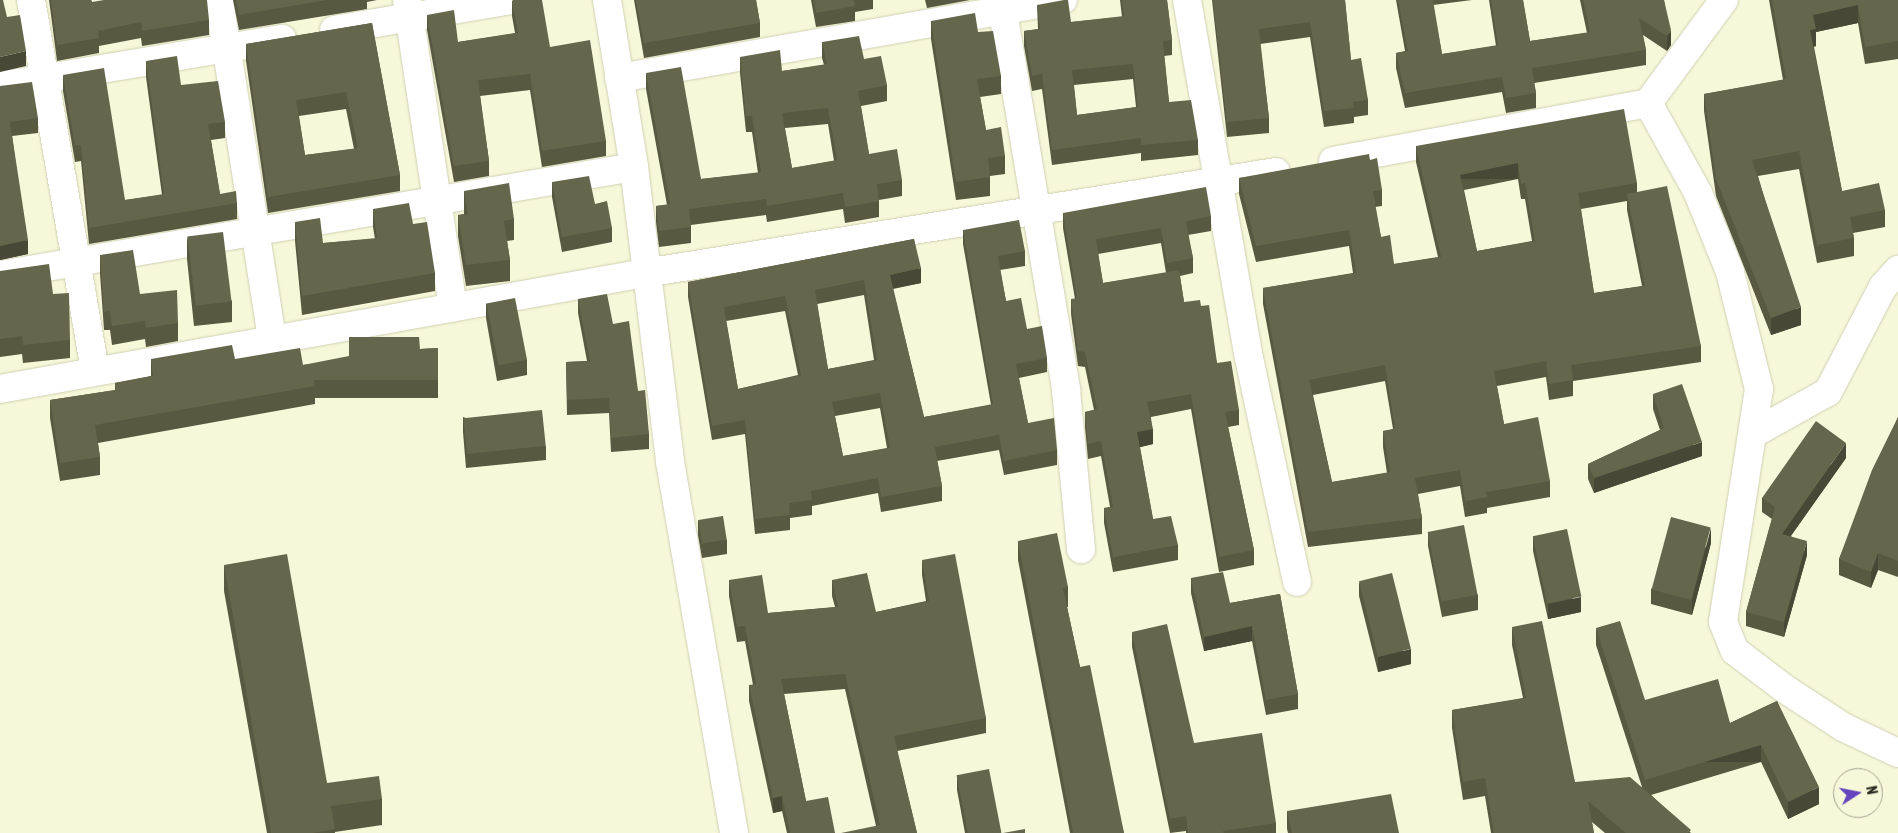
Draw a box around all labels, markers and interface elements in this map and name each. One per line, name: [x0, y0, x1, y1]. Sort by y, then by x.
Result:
north arrow: [1833, 768, 1883, 818]
text: N: [1863, 785, 1880, 796]

